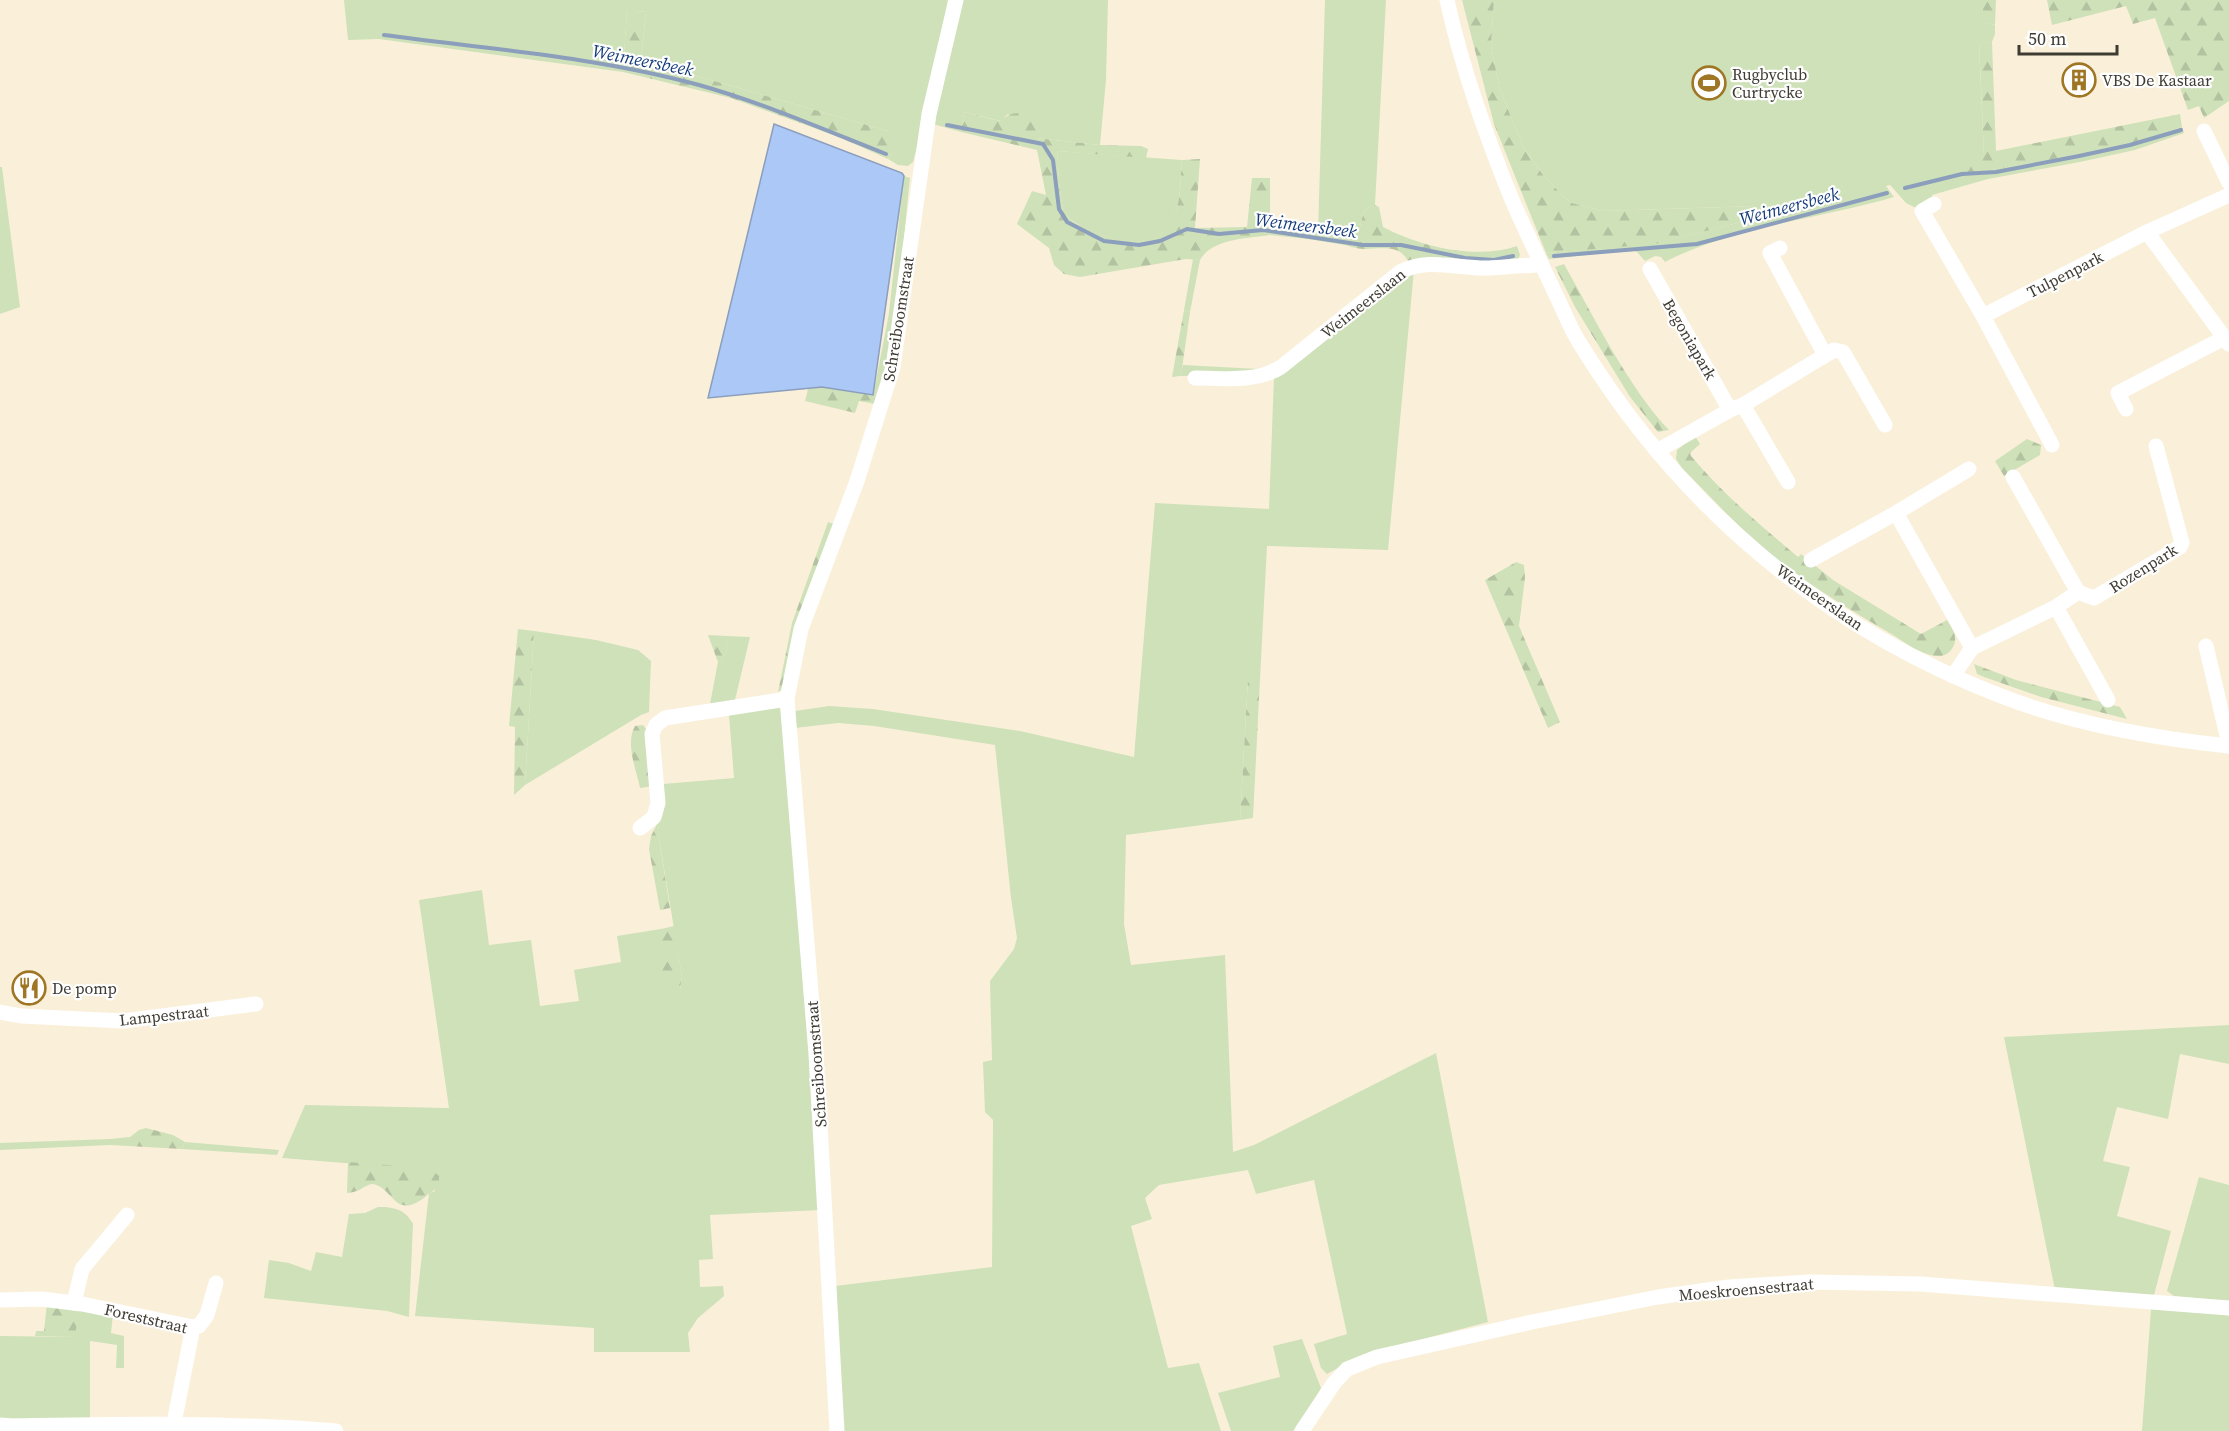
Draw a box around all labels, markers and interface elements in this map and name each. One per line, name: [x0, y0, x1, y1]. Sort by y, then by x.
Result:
scale bar: [2019, 18, 2116, 56]
text: 50 m: [2028, 26, 2066, 51]
water label: Weimeersbeek: [590, 38, 696, 82]
building icon: VBS De Kastaar: [2061, 62, 2097, 98]
place label: Rugbyclub Curtrycke: [1732, 63, 1807, 103]
sports icon: Rugbyclub Curtrycke: [1691, 65, 1727, 101]
place label: VBS De Kastaar: [2102, 69, 2212, 91]
water label: Weimeersbeek: [1736, 181, 1842, 231]
water label: Weimeersbeek: [1254, 206, 1359, 244]
street label: Tulpenpark: [2023, 245, 2107, 303]
street label: Schreiboomstraat: [877, 254, 919, 383]
street label: Weimeerslaan: [1316, 263, 1410, 343]
street label: Begoniapark: [1658, 294, 1722, 384]
street label: Rozenpark: [2105, 538, 2182, 598]
street label: Weimeerslaan: [1772, 559, 1868, 635]
restaurant icon: De pomp: [11, 970, 47, 1006]
place label: De pomp: [52, 977, 117, 999]
street label: Lampestraat: [118, 999, 210, 1031]
street label: Schreiboomstraat: [801, 999, 831, 1128]
street label: Moeskroensestraat: [1678, 1272, 1815, 1306]
street label: Foreststraat: [102, 1298, 190, 1338]

